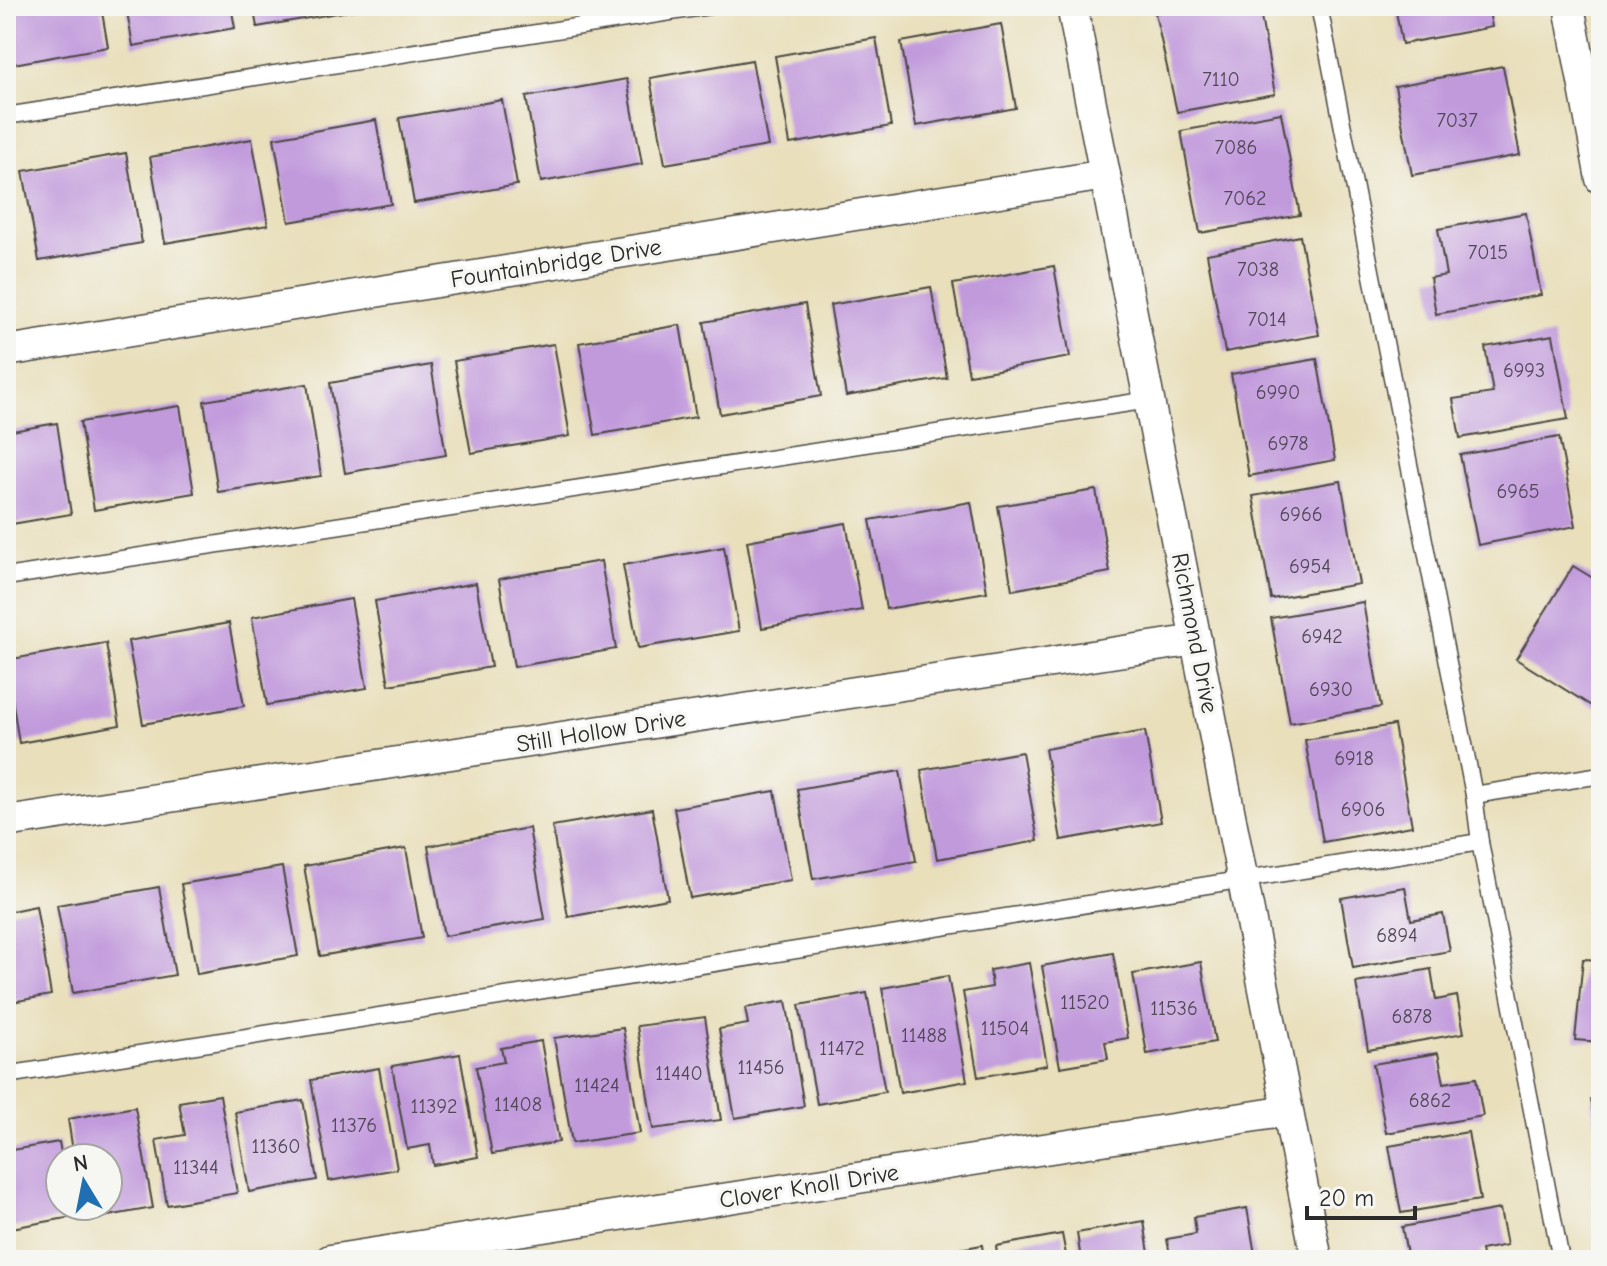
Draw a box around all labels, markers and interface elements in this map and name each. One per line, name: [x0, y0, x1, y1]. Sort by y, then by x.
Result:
house number: 7110: [1202, 68, 1240, 91]
house number: 7037: [1436, 109, 1478, 132]
house number: 7086: [1215, 136, 1257, 159]
house number: 7062: [1224, 187, 1266, 210]
street label: Fountainbridge Drive: [449, 233, 663, 293]
house number: 7015: [1468, 241, 1508, 264]
house number: 7038: [1237, 258, 1279, 281]
house number: 7014: [1247, 308, 1287, 331]
house number: 6993: [1503, 359, 1545, 382]
house number: 6990: [1256, 381, 1300, 404]
house number: 6978: [1267, 432, 1309, 455]
house number: 6965: [1496, 480, 1540, 503]
house number: 6966: [1279, 503, 1323, 526]
street label: Richmond Drive: [1166, 551, 1224, 715]
house number: 6954: [1289, 555, 1331, 578]
house number: 6942: [1301, 625, 1343, 648]
house number: 6930: [1309, 678, 1353, 701]
street label: Still Hollow Drive: [514, 704, 688, 758]
house number: 6918: [1334, 747, 1374, 770]
house number: 6906: [1341, 798, 1385, 821]
house number: 6894: [1376, 924, 1418, 947]
house number: 11520: [1060, 991, 1110, 1014]
house number: 11536: [1150, 997, 1198, 1020]
house number: 6878: [1392, 1005, 1432, 1028]
house number: 11504: [981, 1017, 1029, 1040]
house number: 11488: [901, 1024, 947, 1047]
house number: 11472: [819, 1037, 865, 1060]
house number: 11456: [737, 1056, 785, 1079]
house number: 11440: [655, 1062, 703, 1085]
house number: 11424: [574, 1074, 620, 1097]
house number: 6862: [1409, 1089, 1451, 1112]
house number: 11408: [494, 1093, 542, 1116]
house number: 11392: [410, 1095, 458, 1118]
house number: 11376: [331, 1114, 377, 1137]
house number: 11360: [252, 1135, 300, 1158]
north arrow: [44, 1142, 124, 1222]
text: N: [71, 1149, 90, 1177]
house number: 11344: [173, 1156, 219, 1179]
street label: Clover Knoll Drive: [717, 1158, 901, 1214]
scale bar: [1307, 1170, 1415, 1220]
text: 20 m: [1319, 1184, 1374, 1212]

